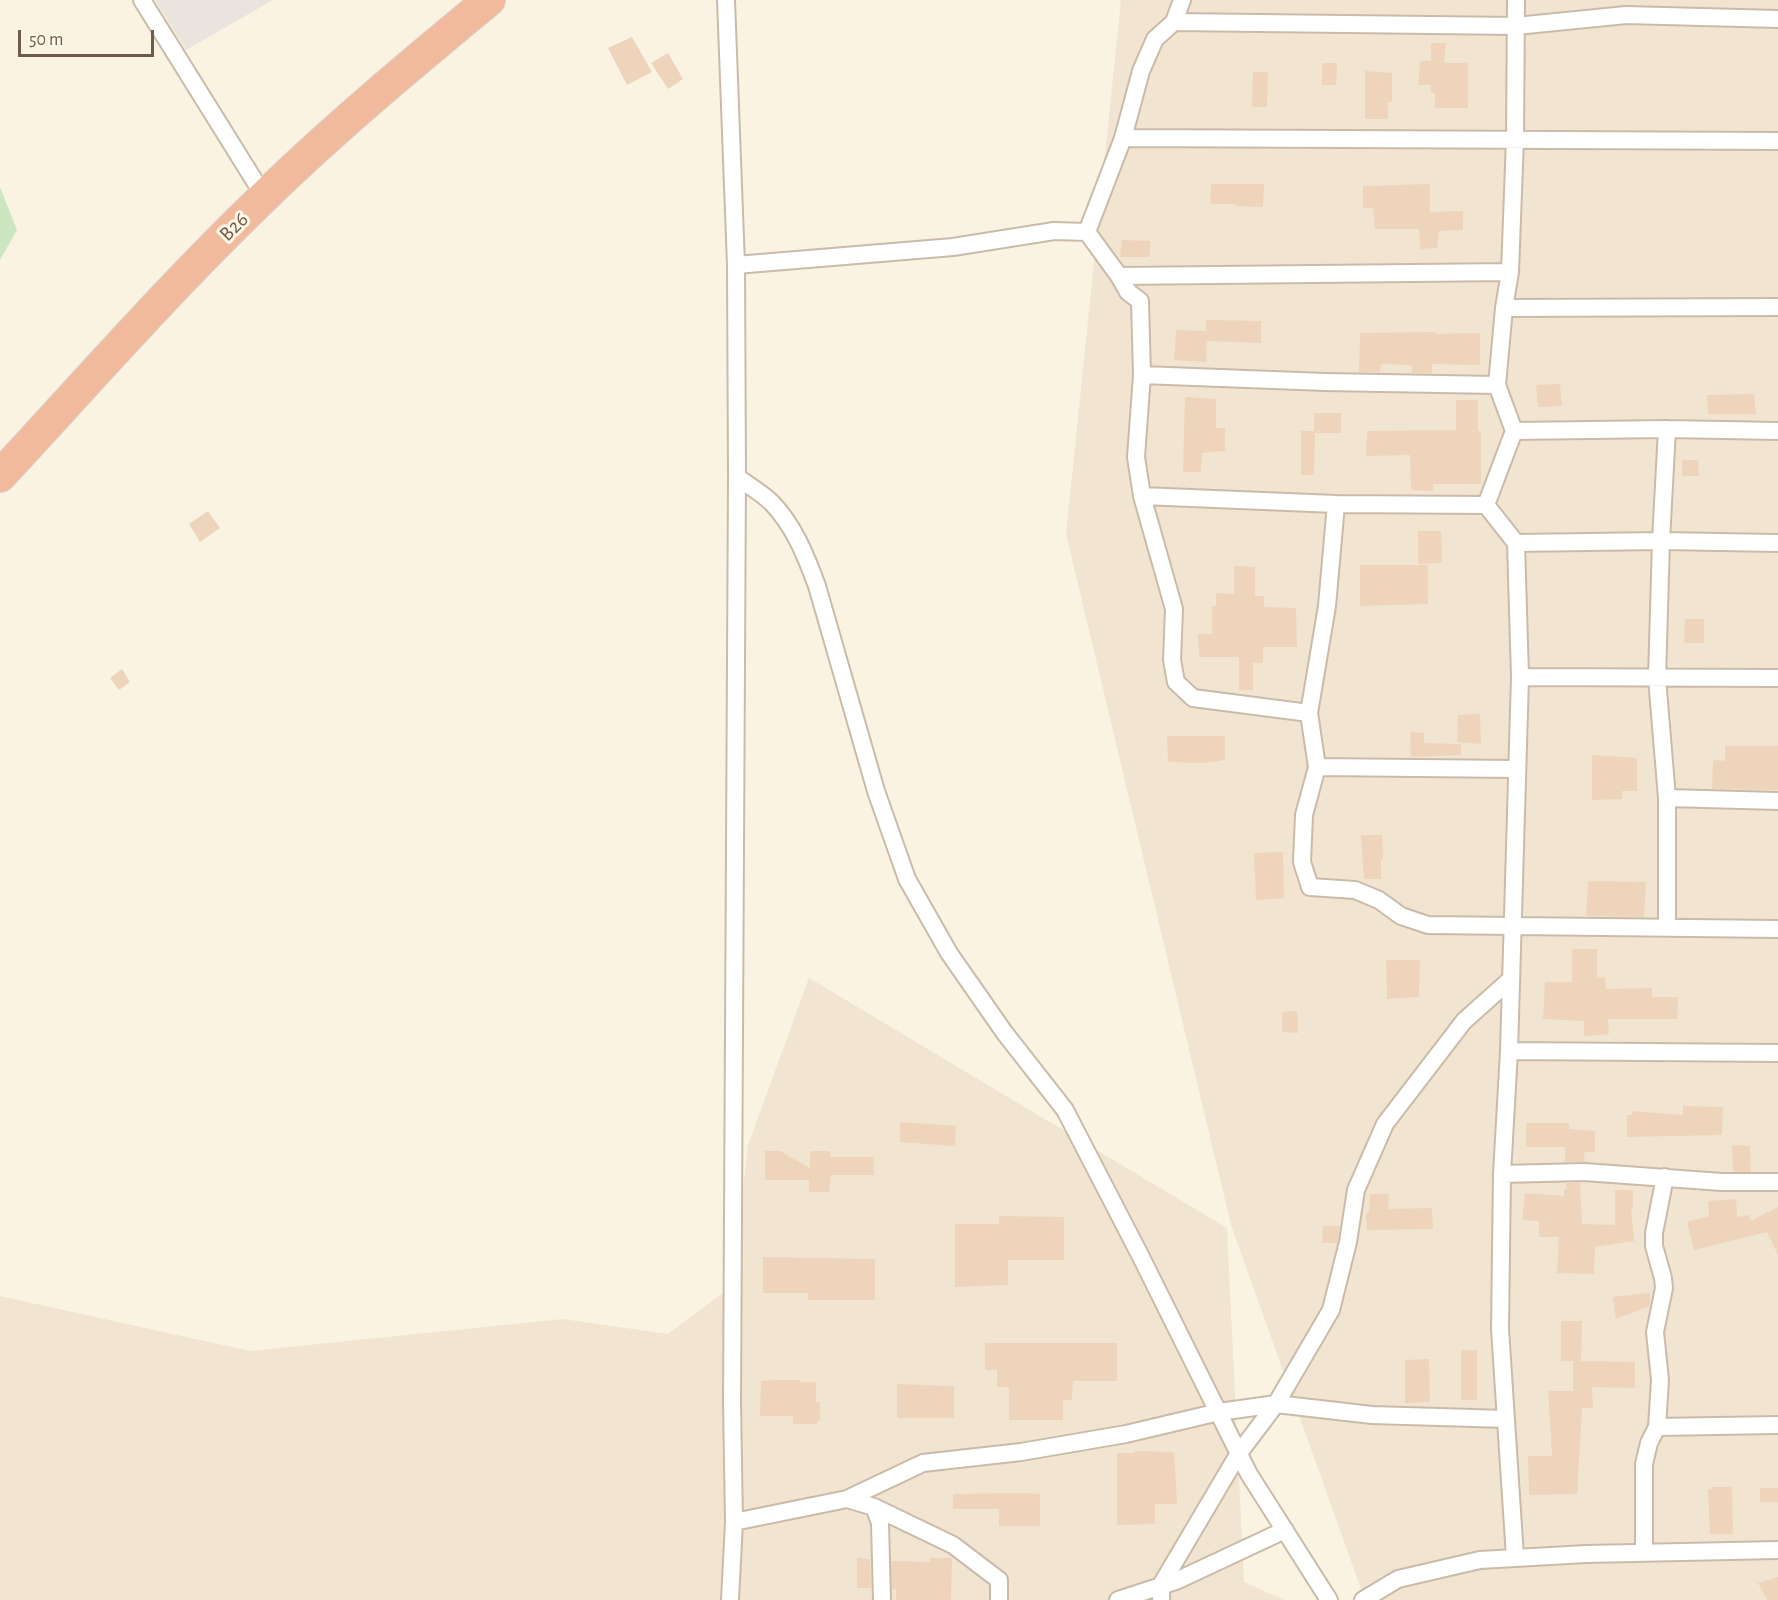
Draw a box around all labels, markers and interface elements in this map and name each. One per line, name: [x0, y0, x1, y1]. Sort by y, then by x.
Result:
scale bar: [21, 18, 158, 56]
text: 50 m: [29, 31, 63, 49]
street label: B26: [214, 207, 254, 247]

